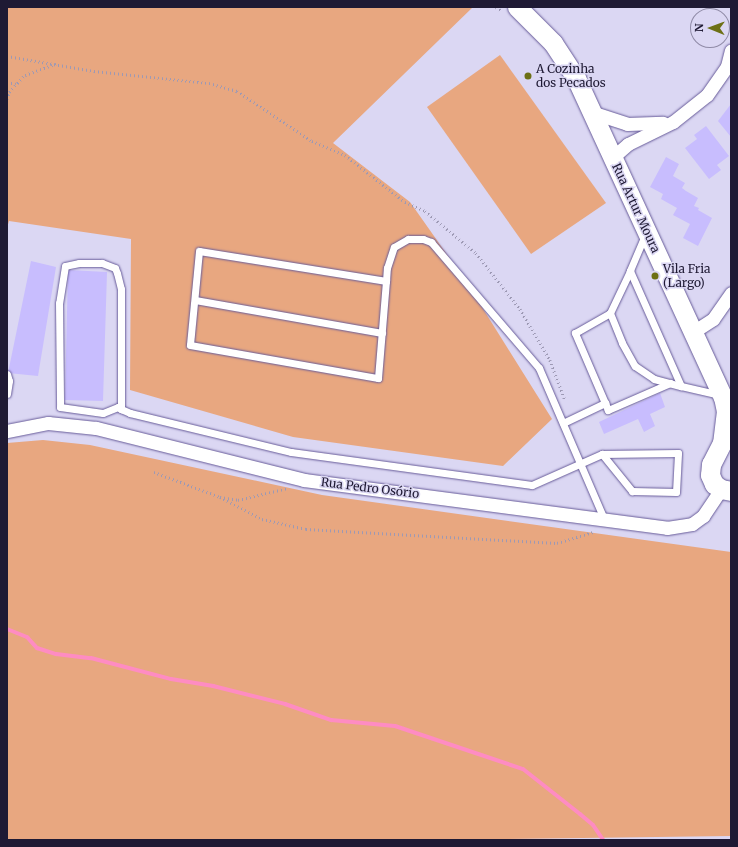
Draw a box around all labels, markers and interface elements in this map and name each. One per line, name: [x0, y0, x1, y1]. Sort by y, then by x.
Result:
north arrow: [690, 8, 730, 48]
text: N: [692, 23, 706, 32]
place label: A Cozinha dos Pecados: [536, 62, 606, 90]
marker: A Cozinha dos Pecados: [523, 71, 533, 81]
street label: Rua Artur Moura: [609, 161, 663, 255]
place label: Vila Fria (Largo): [663, 262, 711, 290]
marker: Vila Fria (Largo): [650, 271, 660, 281]
street label: Rua Pedro Osório: [320, 475, 420, 501]

